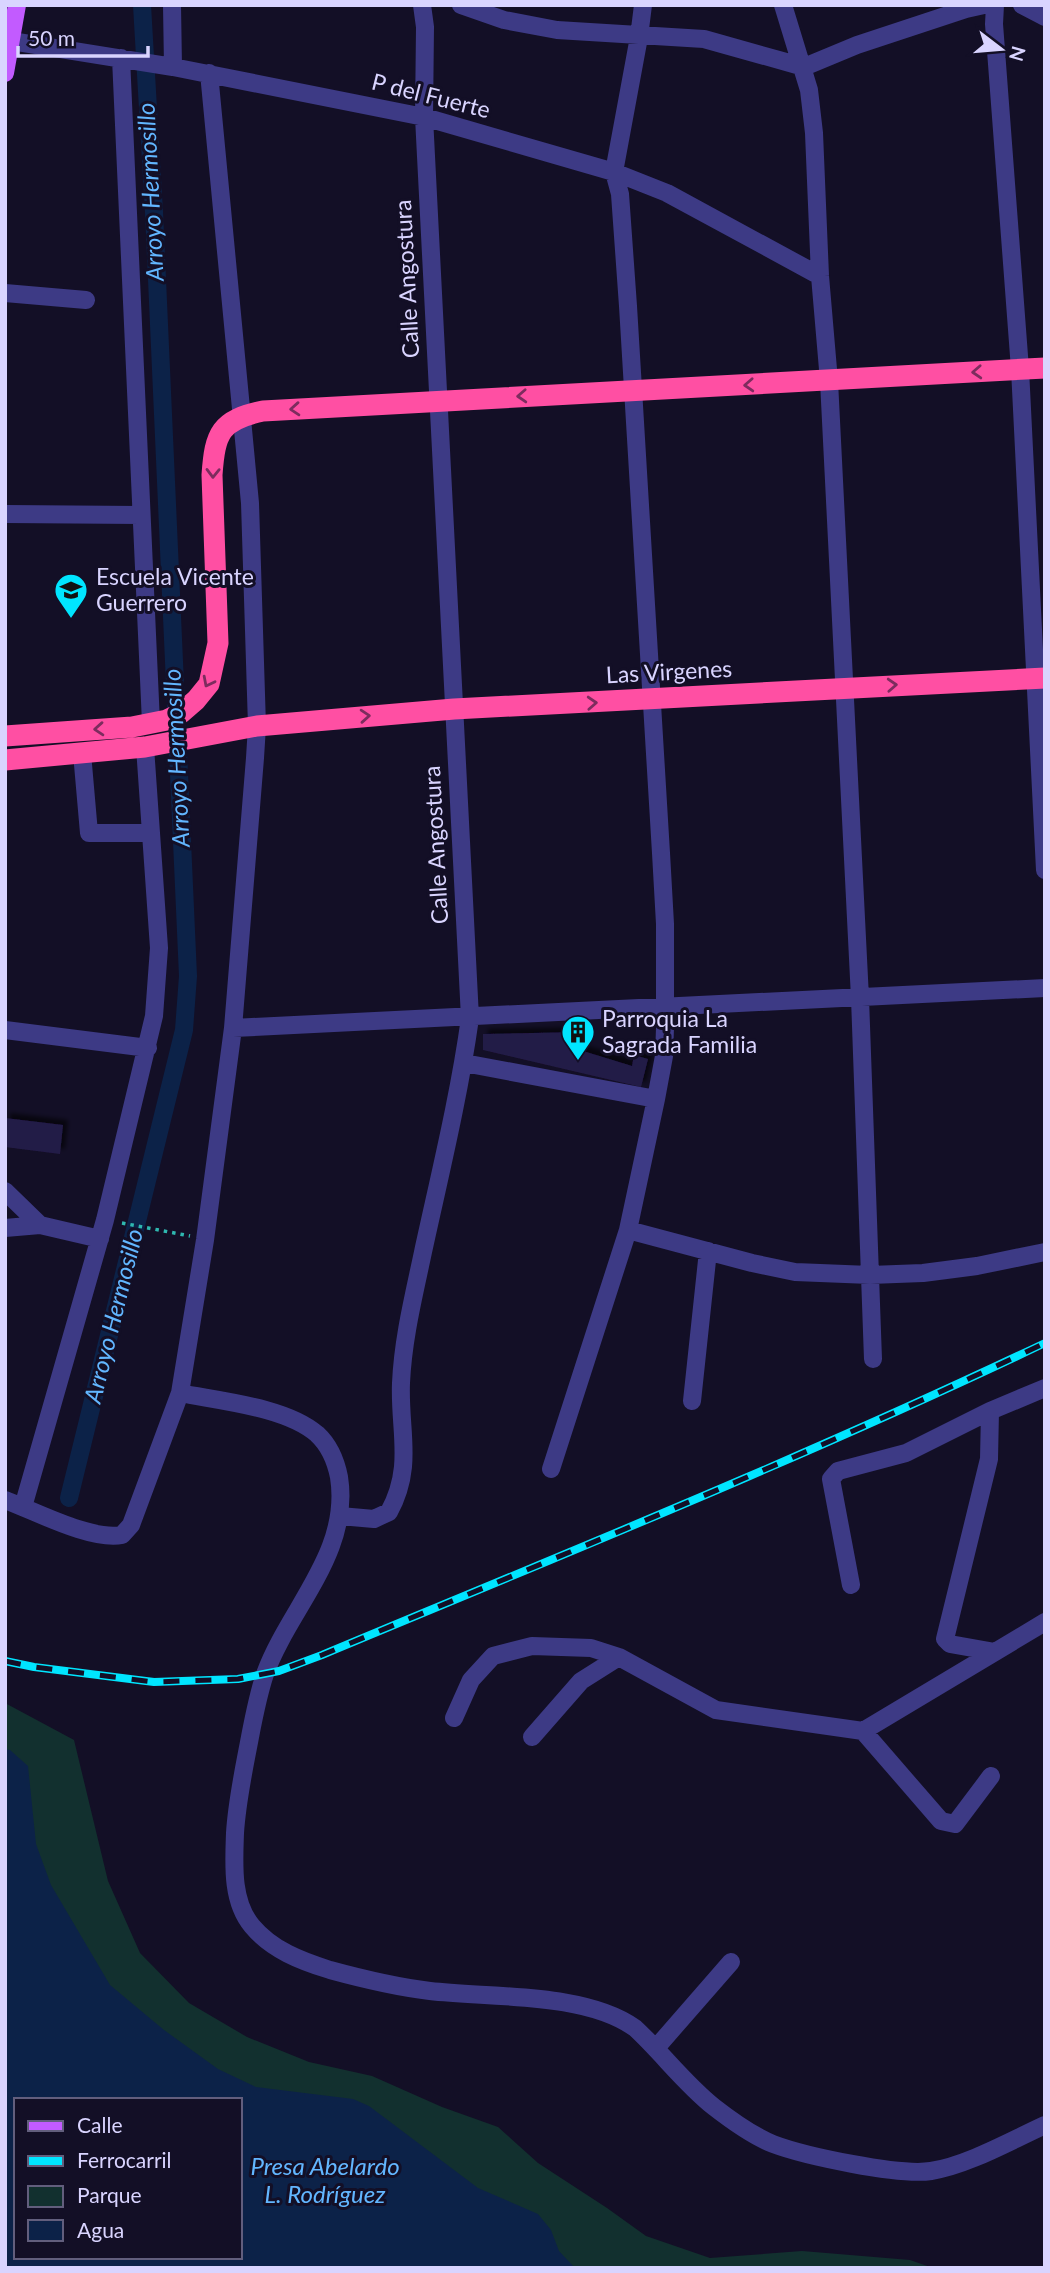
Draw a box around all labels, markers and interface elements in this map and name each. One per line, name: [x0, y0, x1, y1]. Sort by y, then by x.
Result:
scale bar: [18, 14, 147, 58]
north arrow: [966, 14, 1036, 84]
text: 50 m: [28, 25, 75, 50]
text: N: [1005, 44, 1031, 64]
street label: P del Fuerte: [369, 67, 493, 123]
water label: Arroyo Hermosillo: [130, 102, 169, 283]
street label: Calle Angostura: [388, 199, 424, 359]
one-way arrow: [971, 364, 982, 379]
one-way arrow: [744, 377, 755, 392]
one-way arrow: [516, 388, 527, 403]
one-way arrow: [289, 401, 300, 416]
one-way arrow: [205, 468, 221, 479]
place label: Escuela Vicente Guerrero: [96, 562, 254, 616]
school or university icon: Escuela Vicente Guerrero: [52, 571, 90, 620]
street label: Las Virgenes: [605, 654, 733, 688]
water label: Arroyo Hermosillo: [156, 668, 195, 849]
one-way arrow: [202, 675, 216, 688]
one-way arrow: [887, 678, 898, 693]
one-way arrow: [586, 695, 597, 710]
one-way arrow: [359, 709, 370, 724]
one-way arrow: [93, 721, 104, 736]
street label: Calle Angostura: [417, 765, 453, 925]
place label: Parroquia La Sagrada Familia: [602, 1004, 757, 1058]
building icon: Parroquia La Sagrada Familia: [559, 1013, 597, 1062]
water label: Arroyo Hermosillo: [77, 1226, 148, 1407]
legend: [14, 2098, 242, 2259]
text: Calle: [77, 2112, 122, 2137]
text: Ferrocarril: [77, 2147, 172, 2172]
water label: Presa Abelardo L. Rodríguez: [250, 2151, 400, 2208]
text: Parque: [77, 2182, 142, 2207]
text: Agua: [77, 2217, 124, 2242]

